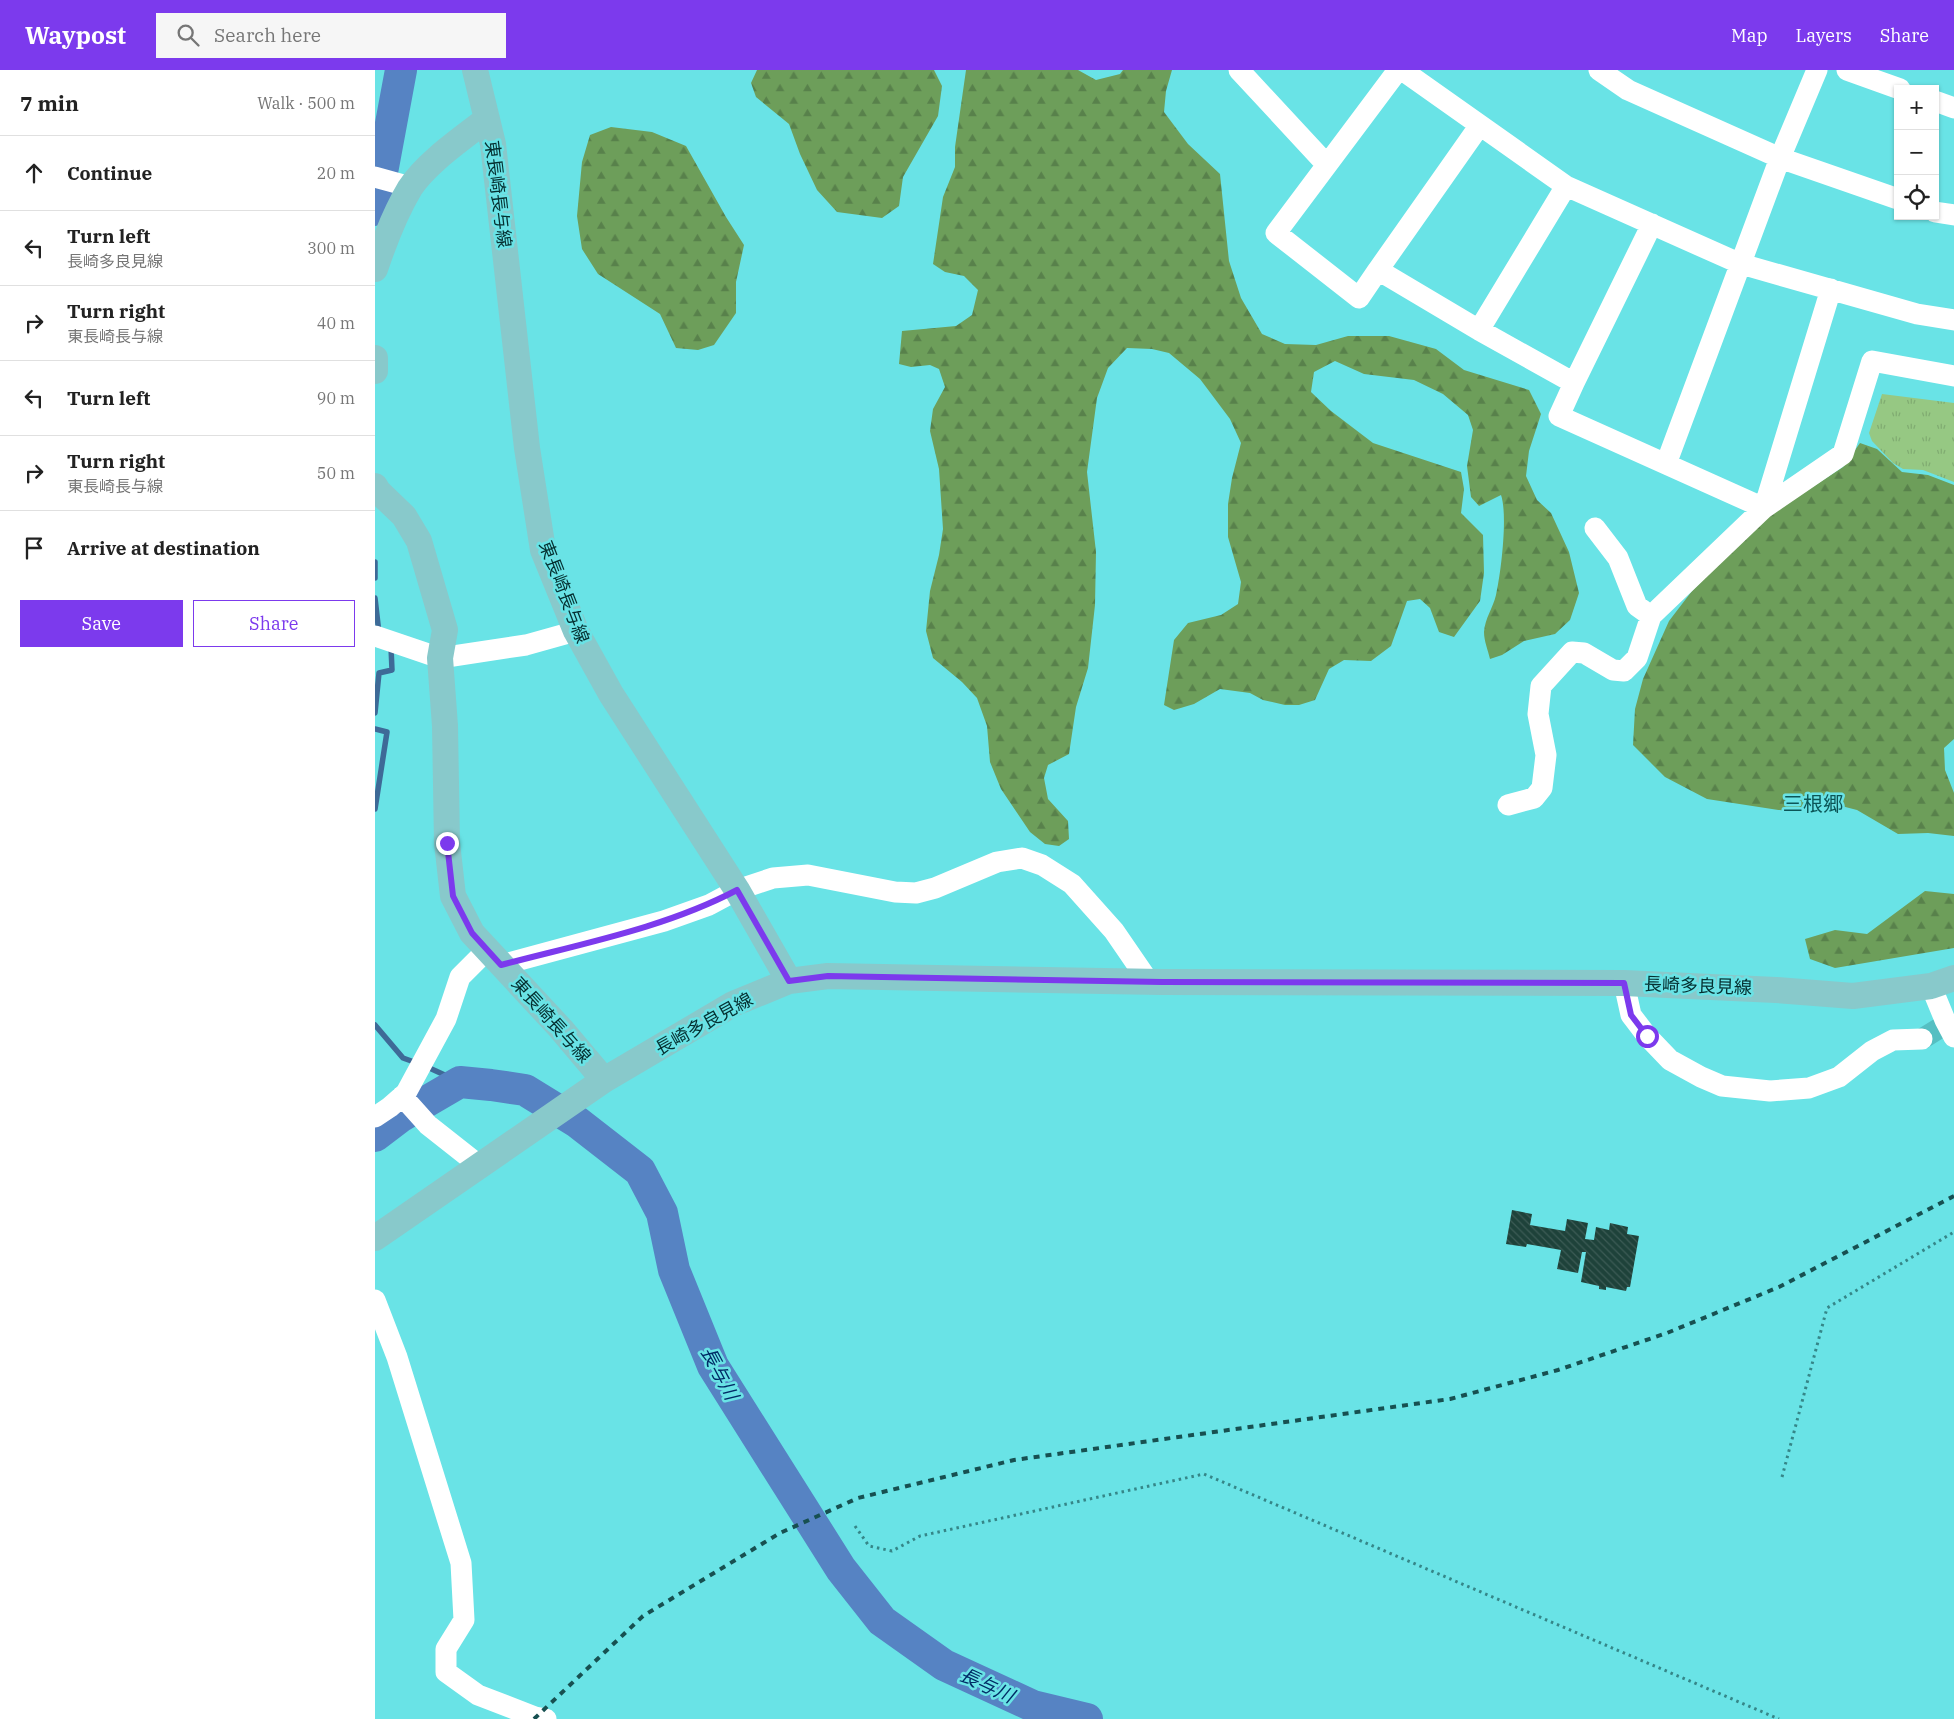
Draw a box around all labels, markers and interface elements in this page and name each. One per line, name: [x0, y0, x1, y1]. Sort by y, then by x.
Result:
search box: [156, 13, 506, 58]
text: Waypost: [25, 19, 126, 51]
icon: search: [174, 21, 202, 49]
text: Search here: [214, 23, 321, 47]
text: Map: [1731, 24, 1768, 47]
text: Layers: [1796, 24, 1852, 47]
text: Share: [1880, 24, 1929, 47]
map controls: [1894, 85, 1939, 220]
button: +: [1894, 85, 1939, 130]
text: 7 min: [20, 89, 79, 117]
text: Walk · 500 m: [257, 93, 355, 113]
button: −: [1894, 130, 1939, 175]
street label: 東長崎長与線: [481, 139, 516, 249]
icon: ahead: [20, 159, 48, 187]
text: Continue: [67, 161, 152, 185]
text: 20 m: [317, 163, 355, 183]
button: locate: [1894, 175, 1939, 220]
text: Turn left: [67, 224, 150, 248]
icon: left: [20, 234, 48, 262]
text: 300 m: [307, 238, 355, 258]
text: 長崎多良見線: [67, 251, 163, 271]
text: Turn right: [67, 299, 165, 323]
icon: right: [20, 309, 48, 337]
text: 40 m: [317, 313, 355, 333]
text: 東長崎長与線: [67, 326, 163, 346]
icon: left: [20, 384, 48, 412]
text: Turn left: [67, 386, 150, 410]
text: 90 m: [317, 388, 355, 408]
text: Turn right: [67, 449, 165, 473]
icon: right: [20, 459, 48, 487]
text: 50 m: [317, 463, 355, 483]
text: 東長崎長与線: [67, 476, 163, 496]
icon: arrive: [20, 534, 48, 562]
text: Arrive at destination: [67, 536, 260, 560]
street label: 東長崎長与線: [534, 537, 595, 646]
button: Save: [20, 600, 183, 647]
button: Share: [193, 600, 355, 647]
district label: 三根郷: [1783, 790, 1843, 817]
route end: [436, 832, 459, 855]
street label: 東長崎長与線: [507, 972, 596, 1067]
street label: 長崎多良見線: [1644, 972, 1752, 999]
street label: 長崎多良見線: [651, 987, 757, 1060]
route start: [1636, 1025, 1659, 1048]
water label: 長与川: [696, 1342, 745, 1406]
water label: 長与川: [956, 1662, 1020, 1709]

